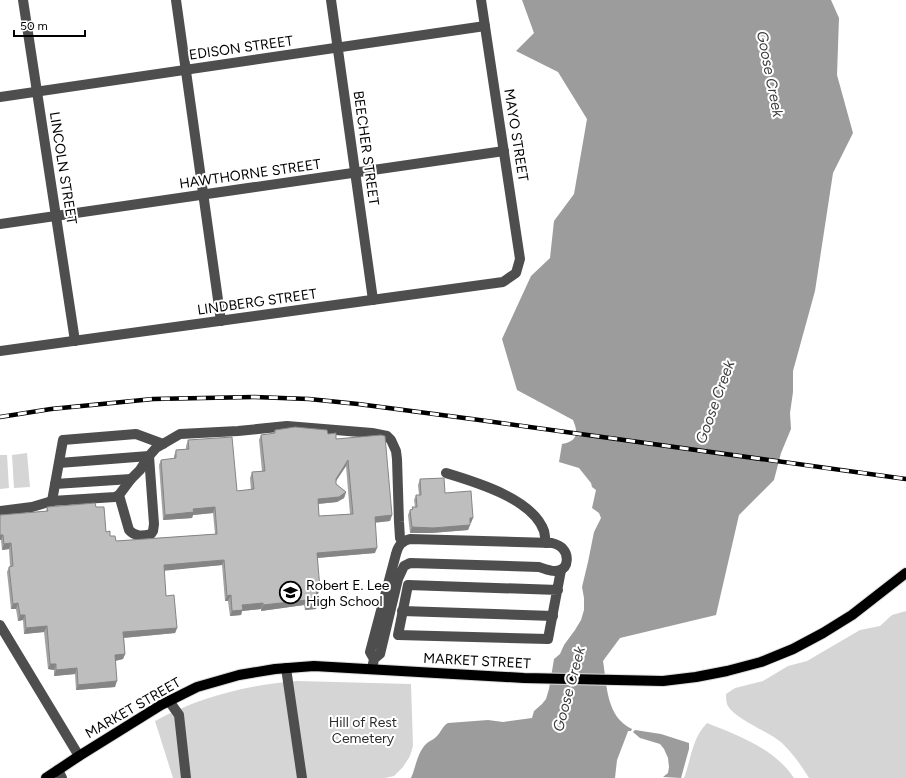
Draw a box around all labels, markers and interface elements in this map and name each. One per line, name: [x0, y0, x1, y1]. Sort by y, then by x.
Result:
scale bar: [14, 12, 85, 38]
text: 50 m: [20, 19, 48, 33]
water label: Goose Creek: [753, 29, 787, 119]
street label: EDISON STREET: [188, 32, 294, 64]
street label: MAYO STREET: [500, 88, 532, 183]
street label: BEECHER STREET: [350, 90, 383, 207]
street label: LINCOLN STREET: [46, 110, 80, 226]
street label: HAWTHORNE STREET: [178, 156, 322, 192]
street label: LINDBERG STREET: [196, 285, 318, 319]
water label: Goose Creek: [692, 357, 739, 446]
place label: Robert E. Lee High School: [306, 577, 390, 610]
school or university icon: Robert E. Lee High School: [278, 580, 304, 606]
water label: Goose Creek: [549, 644, 589, 734]
street label: MARKET STREET: [423, 650, 531, 672]
street label: MARKET STREET: [82, 674, 184, 742]
park label: Hill of Rest Cemetery: [329, 714, 397, 747]

